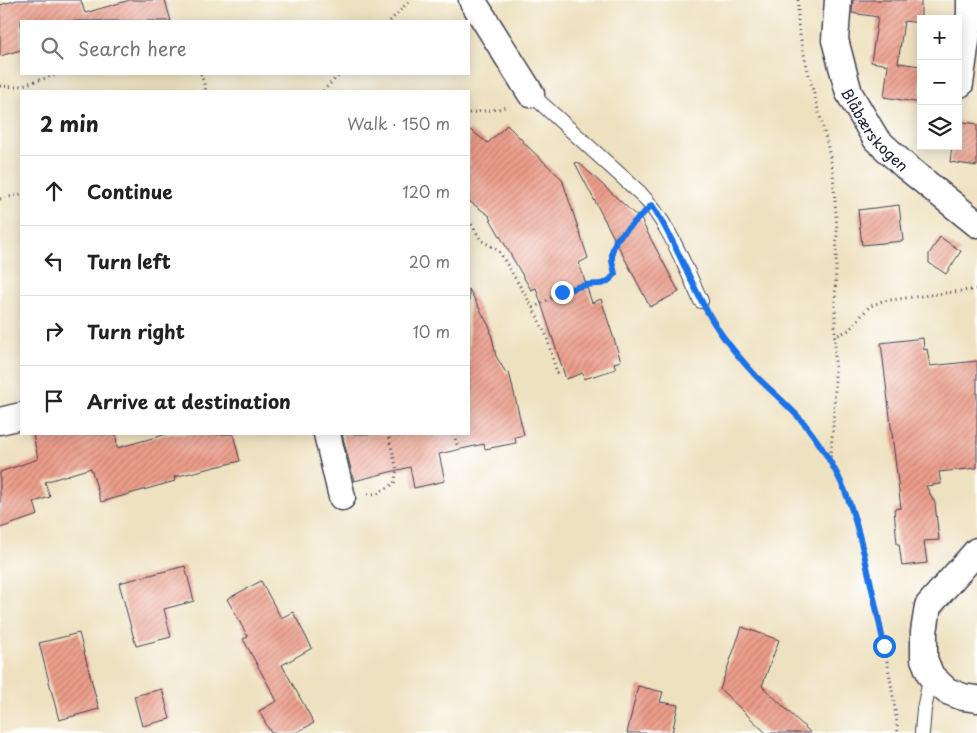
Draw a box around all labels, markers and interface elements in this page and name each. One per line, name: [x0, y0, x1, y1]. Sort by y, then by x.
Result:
map controls: [917, 15, 962, 150]
button: +: [917, 15, 962, 60]
search box: [20, 20, 470, 75]
icon: search: [38, 34, 66, 62]
text: Search here: [78, 34, 187, 62]
button: −: [917, 60, 962, 105]
street label: Blåbærskogen: [836, 83, 915, 176]
button: layers: [917, 105, 962, 150]
text: 2 min: [40, 107, 99, 139]
text: Walk · 150 m: [347, 111, 450, 135]
icon: ahead: [40, 177, 68, 205]
text: Continue: [87, 177, 173, 205]
text: 120 m: [403, 179, 450, 203]
icon: left: [40, 247, 68, 275]
text: Turn left: [87, 247, 171, 275]
text: 20 m: [409, 249, 450, 273]
route end: [551, 281, 574, 304]
icon: right: [40, 317, 68, 345]
text: Turn right: [87, 317, 185, 345]
text: 10 m: [413, 319, 450, 343]
icon: arrive: [40, 387, 68, 415]
text: Arrive at destination: [87, 387, 291, 415]
route start: [873, 635, 896, 658]

